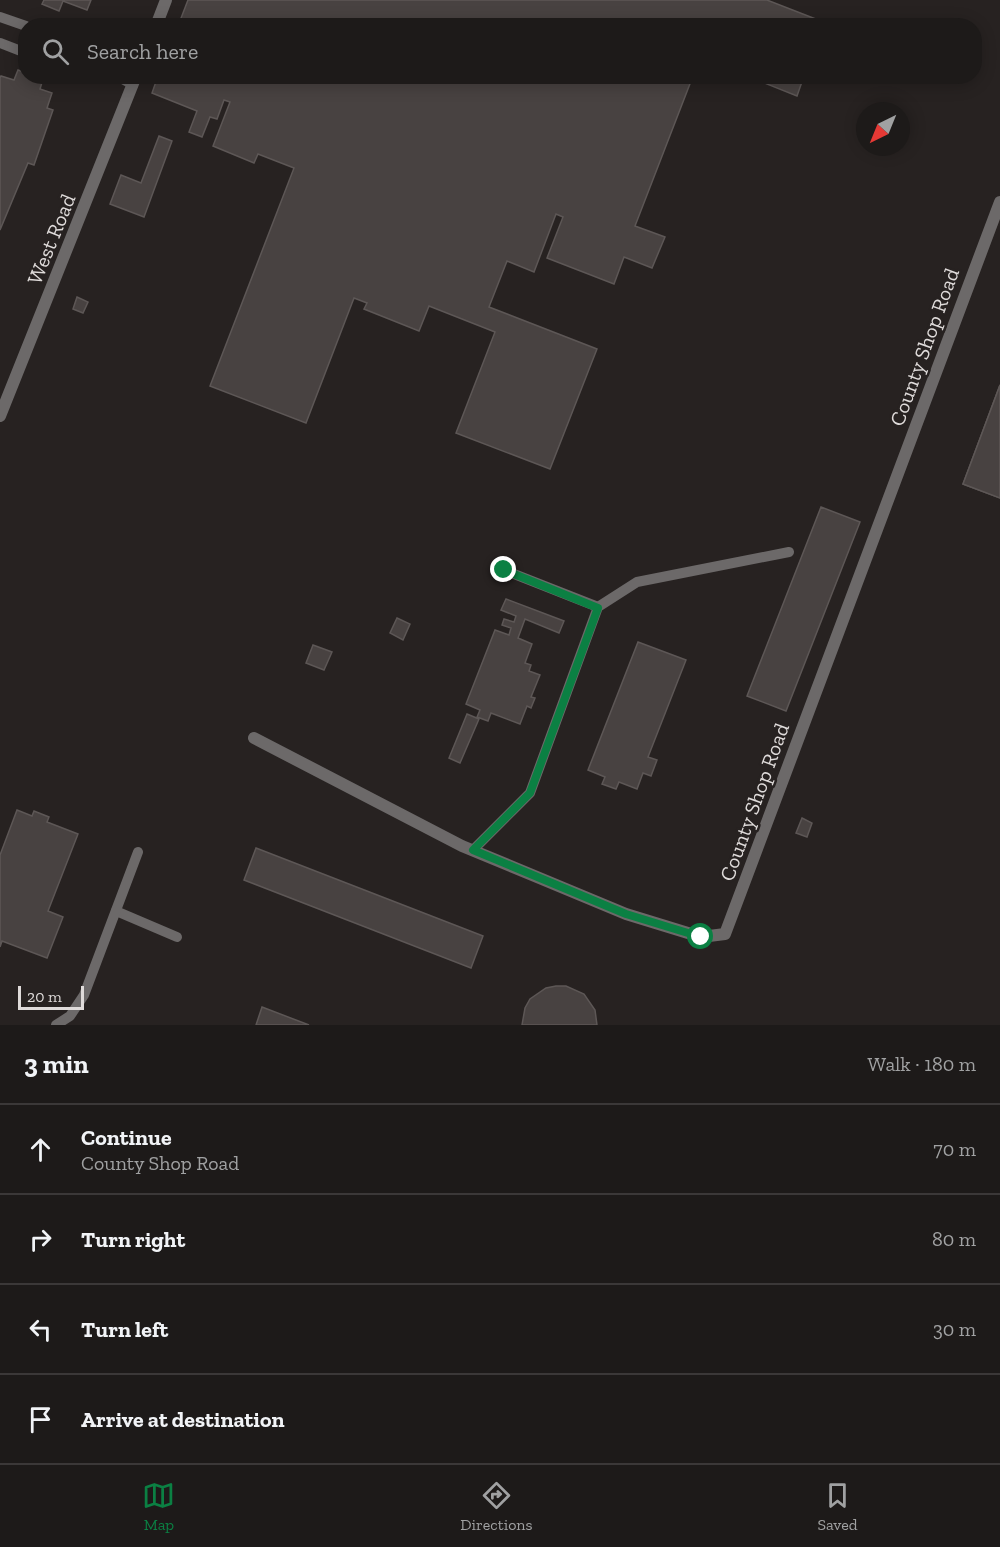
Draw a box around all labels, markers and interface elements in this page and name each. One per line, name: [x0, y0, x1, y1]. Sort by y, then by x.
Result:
search box: [18, 18, 982, 84]
icon: search: [39, 35, 72, 68]
text: Search here: [87, 38, 198, 65]
north arrow: [856, 102, 910, 156]
street label: West Road: [22, 190, 81, 288]
street label: County Shop Road: [884, 264, 964, 429]
route end: [490, 556, 516, 582]
street label: County Shop Road: [714, 719, 794, 884]
route start: [687, 923, 713, 949]
scale bar: [18, 983, 84, 1010]
text: 20 m: [27, 987, 62, 1006]
text: 3 min: [24, 1048, 89, 1080]
text: Walk · 180 m: [868, 1052, 976, 1076]
text: Continue: [81, 1124, 172, 1151]
icon: ahead: [24, 1133, 57, 1166]
text: 70 m: [933, 1137, 976, 1161]
text: County Shop Road: [81, 1151, 239, 1175]
icon: right: [24, 1223, 57, 1256]
text: Turn right: [81, 1226, 185, 1253]
text: 80 m: [932, 1227, 976, 1251]
icon: left: [24, 1313, 57, 1346]
text: Turn left: [81, 1316, 168, 1343]
text: 30 m: [933, 1317, 976, 1341]
icon: arrive: [24, 1403, 57, 1436]
text: Arrive at destination: [81, 1406, 284, 1433]
tab: Map: [142, 1479, 175, 1534]
tab: Directions: [460, 1479, 533, 1534]
tab: Saved: [817, 1479, 858, 1534]

